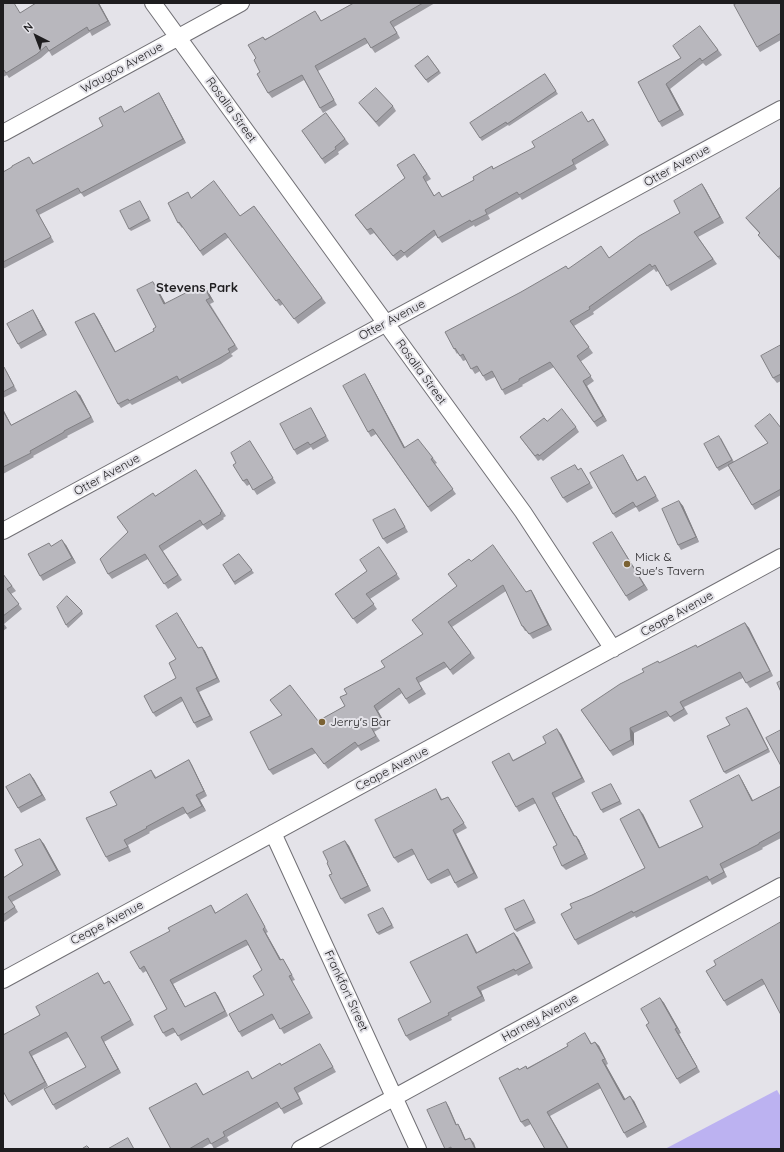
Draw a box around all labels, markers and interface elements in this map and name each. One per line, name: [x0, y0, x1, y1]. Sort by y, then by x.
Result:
north arrow: [16, 16, 56, 56]
text: N: [20, 19, 36, 35]
street label: Waugoo Avenue: [79, 40, 165, 96]
street label: Rosalia Street: [203, 75, 259, 145]
street label: Otter Avenue: [642, 142, 712, 190]
district label: Stevens Park: [156, 280, 238, 296]
street label: Otter Avenue: [356, 297, 428, 343]
street label: Rosalia Street: [393, 337, 449, 407]
street label: Otter Avenue: [72, 451, 142, 499]
place label: Mick & Sue's Tavern: [635, 550, 704, 578]
marker: Mick & Sue's Tavern: [622, 559, 632, 569]
street label: Ceape Avenue: [638, 588, 716, 640]
place label: Jerry's Bar: [330, 715, 391, 729]
marker: Jerry's Bar: [317, 717, 327, 727]
street label: Ceape Avenue: [353, 744, 431, 794]
street label: Ceape Avenue: [68, 898, 146, 948]
street label: Frankfort Street: [321, 948, 371, 1034]
street label: Harney Avenue: [499, 991, 581, 1045]

